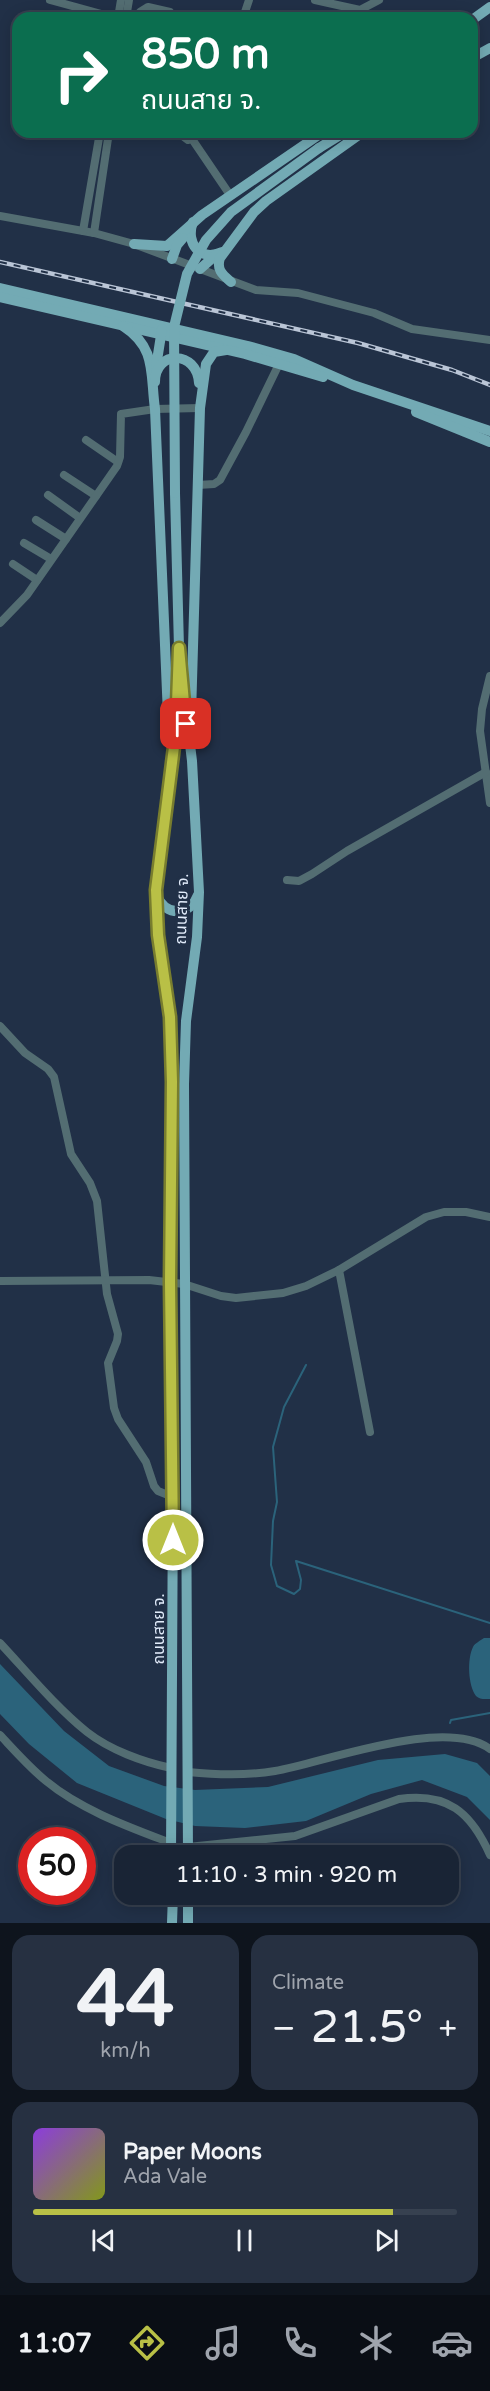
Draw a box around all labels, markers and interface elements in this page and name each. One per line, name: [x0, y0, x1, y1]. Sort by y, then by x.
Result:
text: 850 m: [141, 29, 270, 80]
icon: right: [42, 36, 120, 114]
text: ถนนสาย จ.: [141, 84, 261, 117]
pin: [160, 698, 211, 749]
icon: arrive: [169, 707, 202, 740]
street label: ถนนสาย จ.: [171, 873, 193, 945]
position arrow: [141, 1508, 205, 1572]
street label: ถนนสาย จ.: [149, 1593, 169, 1665]
speed limit sign: 50: [18, 1827, 96, 1905]
text: 11:10 · 3 min · 920 m: [176, 1862, 397, 1888]
text: 44: [77, 1953, 174, 2047]
text: Climate: [272, 1971, 344, 1995]
text: 21.5°: [311, 2001, 423, 2055]
text: −: [272, 2009, 296, 2048]
text: +: [438, 2009, 457, 2048]
text: km/h: [100, 2039, 151, 2063]
text: Paper Moons: [123, 2139, 262, 2165]
text: Ada Vale: [123, 2165, 207, 2189]
icon: previous: [87, 2224, 120, 2257]
icon: pause: [228, 2224, 261, 2257]
icon: next: [370, 2224, 403, 2257]
icon: directions: [126, 2322, 168, 2364]
icon: music: [202, 2322, 244, 2364]
icon: phone: [279, 2322, 321, 2364]
icon: climate: [355, 2322, 397, 2364]
icon: car: [431, 2322, 473, 2364]
text: 11:07: [17, 2327, 92, 2360]

